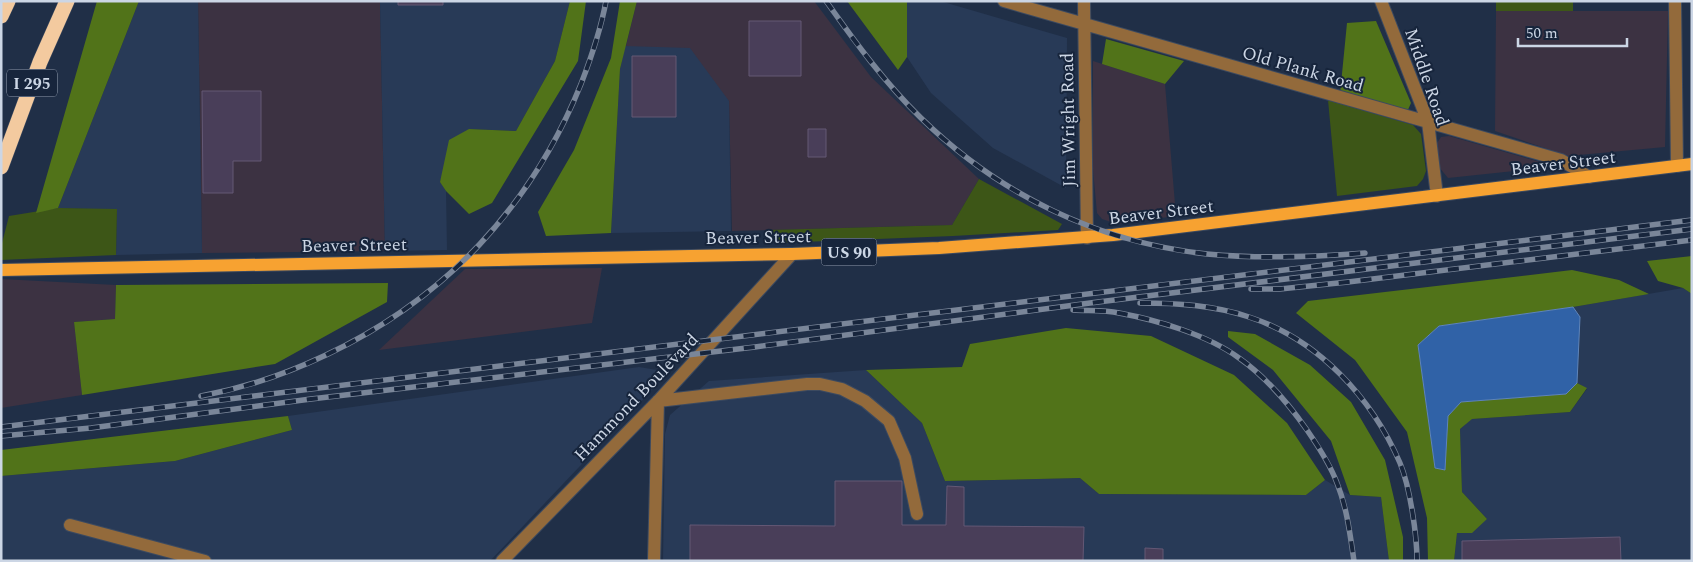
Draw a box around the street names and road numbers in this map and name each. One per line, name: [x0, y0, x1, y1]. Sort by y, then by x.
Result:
street label: Middle Road: [1397, 24, 1456, 130]
street label: Old Plank Road: [1239, 39, 1367, 100]
street label: Jim Wright Road: [1054, 53, 1083, 187]
road number: I 295: [7, 70, 57, 96]
street label: Beaver Street: [1509, 144, 1617, 183]
street label: Beaver Street: [1107, 193, 1215, 232]
street label: Beaver Street: [705, 223, 811, 252]
street label: Beaver Street: [301, 231, 407, 260]
road number: US 90: [822, 238, 876, 266]
street label: Hammond Boulevard: [568, 327, 705, 468]

